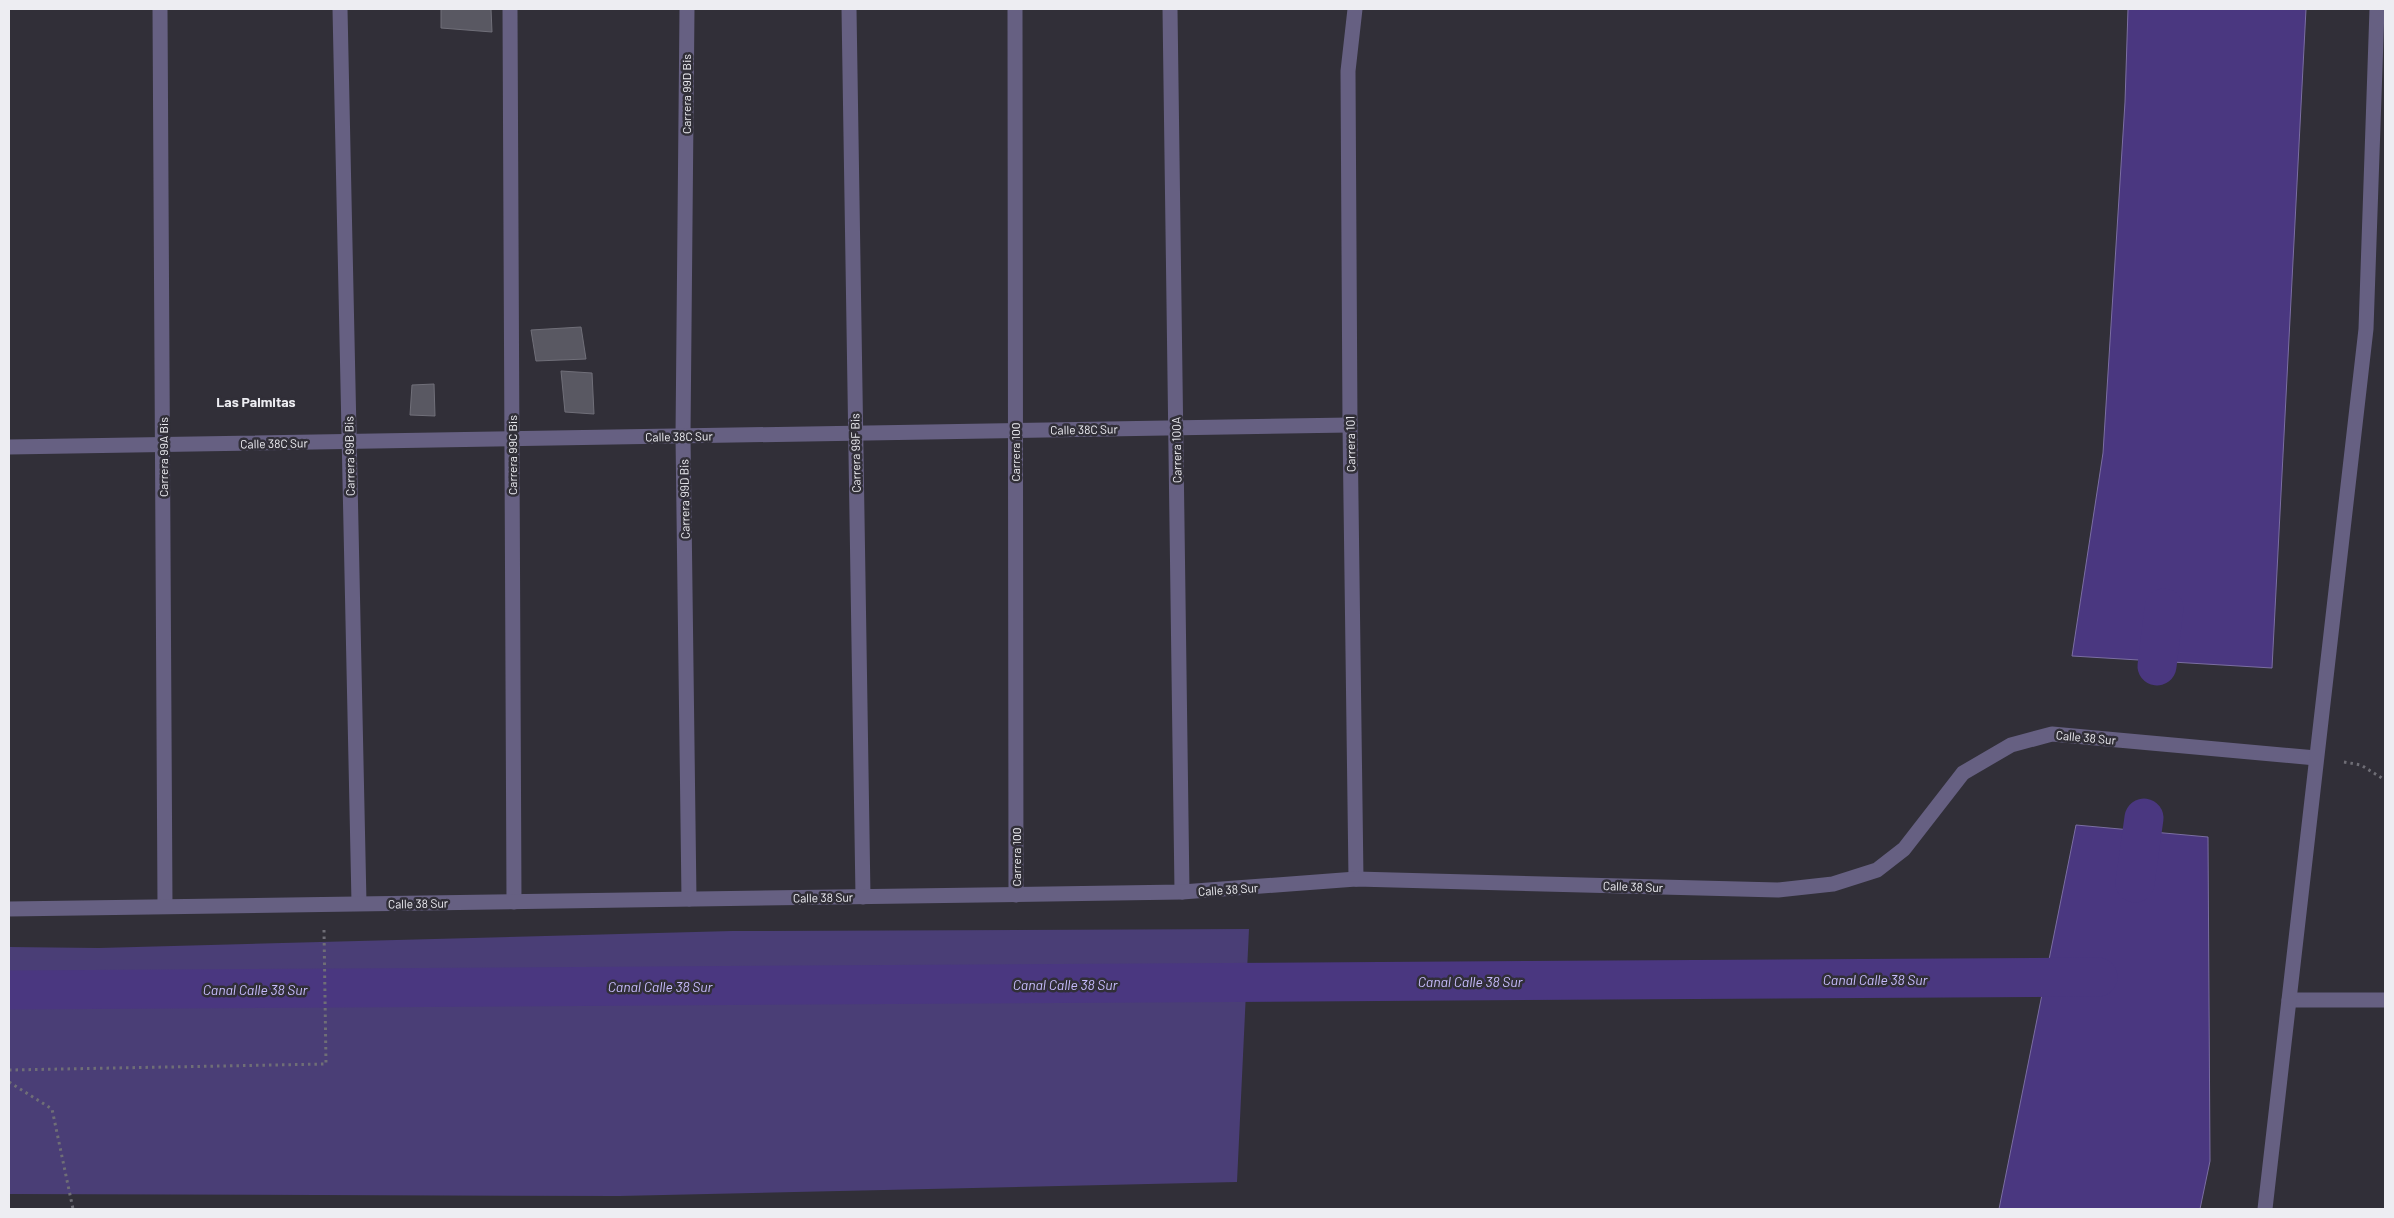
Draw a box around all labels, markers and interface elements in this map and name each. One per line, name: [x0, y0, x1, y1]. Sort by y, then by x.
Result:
street label: Carrera 99D Bis: [679, 54, 693, 134]
district label: Las Palmitas: [216, 393, 296, 410]
street label: Carrera 99F Bis: [847, 413, 863, 493]
street label: Carrera 99C Bis: [505, 415, 519, 495]
street label: Carrera 99B Bis: [341, 416, 357, 496]
street label: Carrera 101: [1343, 416, 1357, 472]
street label: Carrera 99A Bis: [156, 417, 170, 497]
street label: Carrera 100A: [1168, 417, 1184, 483]
street label: Calle 38C Sur: [1050, 421, 1119, 437]
street label: Carrera 100: [1008, 422, 1022, 482]
street label: Calle 38C Sur: [645, 428, 714, 444]
street label: Calle 38C Sur: [240, 435, 309, 451]
street label: Carrera 99D Bis: [676, 459, 692, 539]
street label: Calle 38 Sur: [2055, 727, 2117, 747]
street label: Carrera 100: [1009, 827, 1023, 887]
street label: Calle 38 Sur: [1603, 878, 1664, 894]
street label: Calle 38 Sur: [1197, 880, 1259, 898]
street label: Calle 38 Sur: [793, 889, 854, 905]
street label: Calle 38 Sur: [388, 895, 449, 911]
water label: Canal Calle 38 Sur: [1823, 971, 1928, 988]
water label: Canal Calle 38 Sur: [1418, 973, 1523, 990]
water label: Canal Calle 38 Sur: [1013, 976, 1118, 993]
water label: Canal Calle 38 Sur: [608, 978, 713, 995]
water label: Canal Calle 38 Sur: [203, 981, 308, 998]

